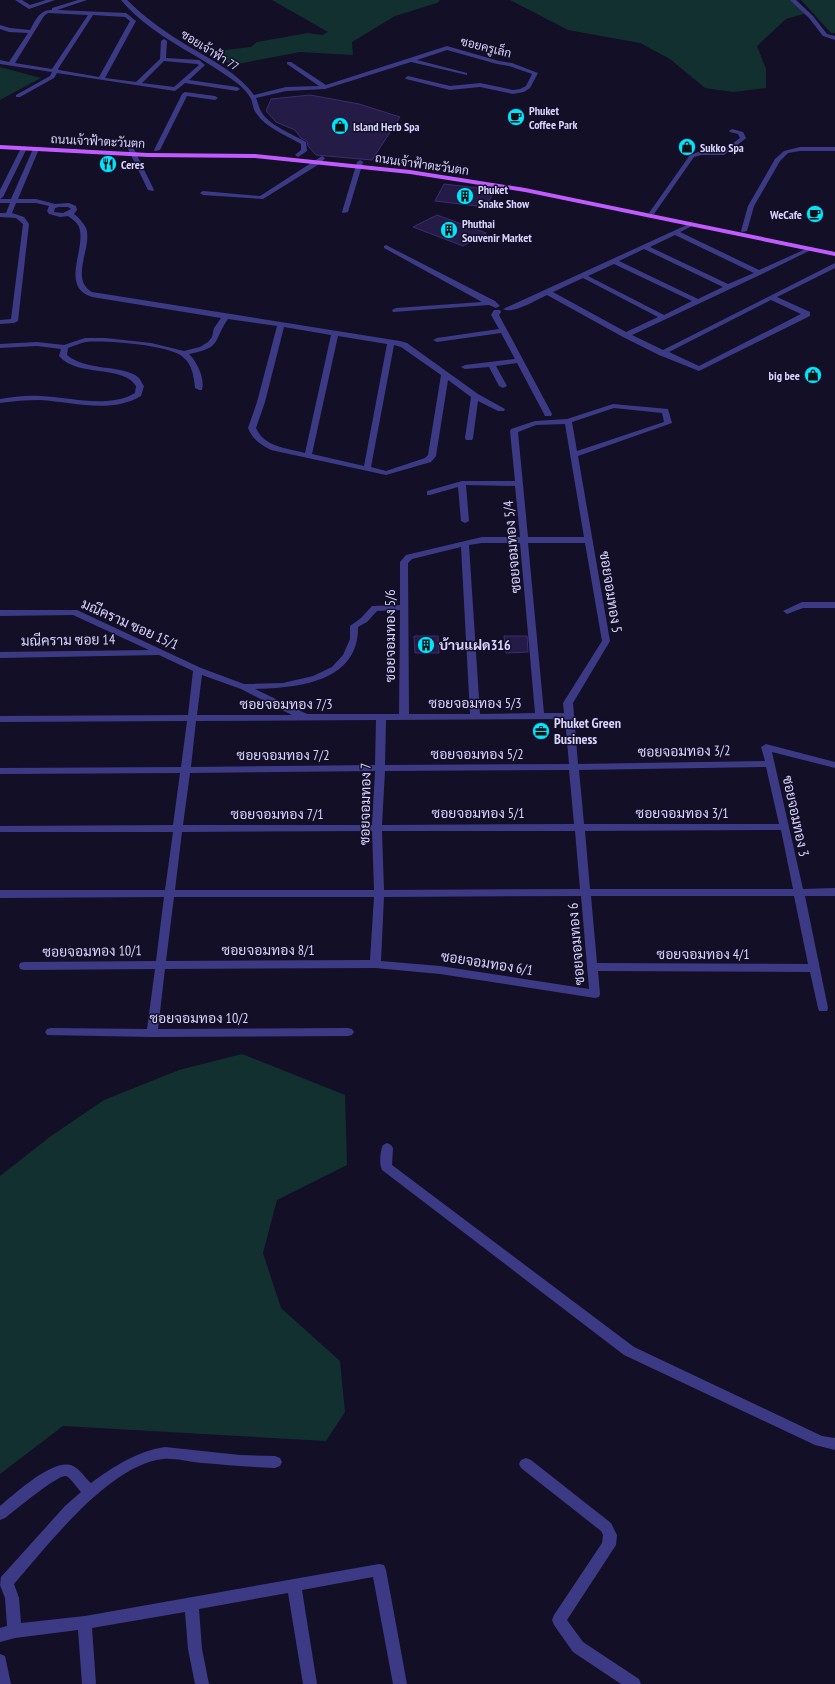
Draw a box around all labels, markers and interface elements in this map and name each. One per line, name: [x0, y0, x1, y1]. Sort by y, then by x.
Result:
street label: ซอยเจ้าฟ้า 77: [178, 26, 242, 74]
street label: ซอยครูเล็ก: [459, 32, 513, 62]
place label: Phuket Coffee Park: [529, 103, 577, 132]
cafe icon: Phuket Coffee Park: [506, 107, 526, 127]
shop icon: Island Herb Spa: [330, 116, 350, 136]
place label: Island Herb Spa: [353, 119, 420, 134]
street label: ถนนเจ้าฟ้าตะวันตก: [50, 131, 146, 151]
shop icon: Sukko Spa: [677, 137, 697, 157]
place label: Sukko Spa: [700, 140, 744, 155]
street label: ถนนเจ้าฟ้าตะวันตก: [374, 150, 470, 178]
restaurant icon: Ceres: [98, 154, 118, 174]
place label: Ceres: [121, 157, 144, 172]
place label: Phuket Snake Show: [478, 182, 530, 211]
building icon: Phuket Snake Show: [455, 186, 475, 206]
cafe icon: WeCafe: [805, 204, 825, 224]
place label: WeCafe: [769, 207, 802, 222]
place label: Phuthai Souvenir Market: [462, 216, 532, 245]
building icon: Phuthai Souvenir Market: [439, 220, 459, 240]
shop icon: big bee: [803, 365, 823, 385]
place label: big bee: [769, 368, 800, 383]
street label: ซอยจอมทอง 5/4: [499, 499, 525, 594]
street label: ซอยจอมทอง 5: [596, 550, 626, 634]
street label: ซอยจอมทอง 5/6: [381, 590, 399, 682]
street label: มณีคราม ซอย 15/1: [79, 594, 181, 654]
street label: มณีคราม ซอย 14: [21, 630, 116, 650]
building icon: บ้านแฝด316: [416, 635, 436, 655]
place label: บ้านแฝด316: [439, 636, 511, 654]
street label: ซอยจอมทอง 5/3: [429, 694, 521, 712]
street label: ซอยจอมทอง 7/3: [240, 695, 332, 713]
place label: Phuket Green Business: [554, 714, 621, 748]
office icon: Phuket Green Business: [531, 721, 551, 741]
street label: ซอยจอมทอง 3/2: [637, 741, 731, 761]
street label: ซอยจอมทอง 5/2: [431, 745, 523, 763]
street label: ซอยจอมทอง 7/2: [237, 746, 329, 764]
street label: ซอยจอมทอง 7: [355, 763, 375, 845]
street label: ซอยจอมทอง 3: [779, 774, 813, 858]
street label: ซอยจอมทอง 5/1: [432, 804, 524, 822]
street label: ซอยจอมทอง 3/1: [636, 804, 728, 822]
street label: ซอยจอมทอง 7/1: [231, 805, 323, 823]
street label: ซอยจอมทอง 6: [563, 902, 589, 986]
street label: ซอยจอมทอง 10/1: [42, 941, 142, 961]
street label: ซอยจอมทอง 8/1: [222, 941, 314, 959]
street label: ซอยจอมทอง 4/1: [657, 945, 749, 963]
street label: ซอยจอมทอง 6/1: [440, 947, 534, 979]
street label: ซอยจอมทอง 10/2: [149, 1009, 249, 1027]

